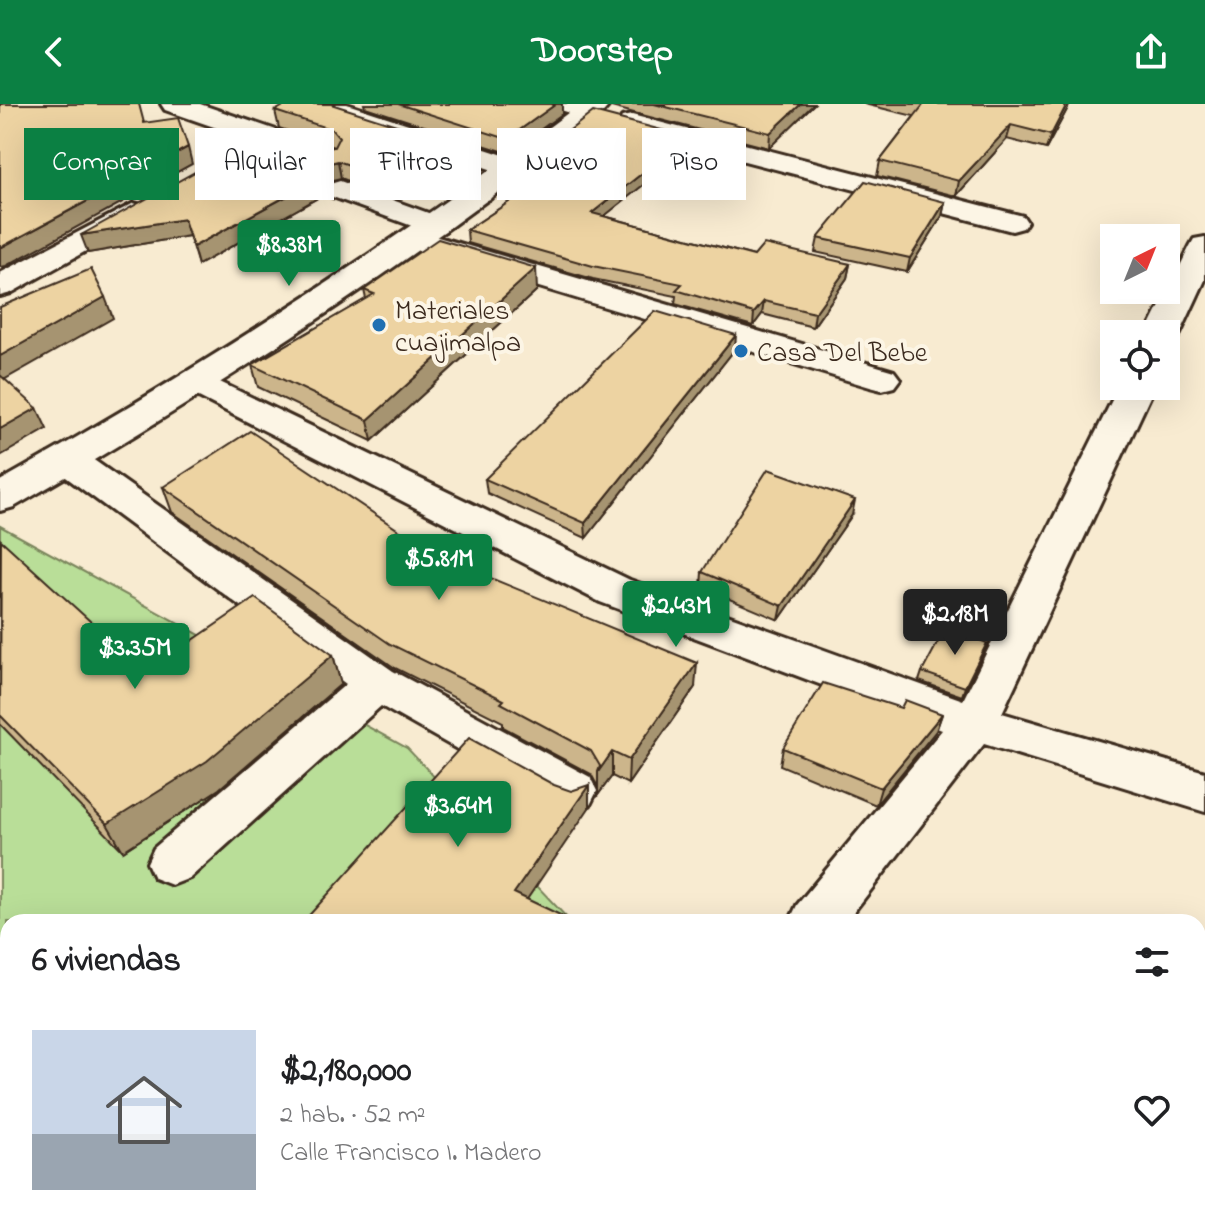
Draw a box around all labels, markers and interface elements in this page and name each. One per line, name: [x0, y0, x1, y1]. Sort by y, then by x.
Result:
text: Doorstep: [532, 26, 673, 79]
icon: back: [32, 30, 76, 74]
icon: share: [1129, 30, 1173, 74]
chip: Comprar: [24, 128, 179, 200]
chip: Alquilar: [195, 128, 334, 200]
chip: Filtros: [350, 128, 481, 200]
chip: Nuevo: [497, 128, 626, 200]
chip: Piso: [642, 128, 746, 200]
pin: $8.38M: [224, 220, 354, 288]
north arrow: [1100, 224, 1180, 304]
map controls: [1100, 224, 1180, 400]
text: $8.38M: [255, 227, 323, 265]
place label: Materiales cuajimalpa: [395, 292, 521, 365]
marker: Materiales cuajimalpa: [370, 316, 388, 334]
button: locate: [1100, 320, 1180, 400]
place label: Casa Del Bebe: [757, 334, 928, 375]
marker: Casa Del Bebe: [732, 342, 750, 360]
pin: $5.81M: [374, 534, 504, 602]
text: $5.81M: [404, 541, 474, 579]
pin: $2.43M: [611, 581, 741, 649]
text: $2.43M: [640, 588, 712, 626]
pin: $2.18M: [890, 589, 1020, 657]
text: $2.18M: [921, 596, 989, 634]
pin: $3.35M: [70, 623, 200, 691]
text: $3.35M: [98, 630, 172, 668]
pin: $3.64M: [393, 781, 523, 849]
text: $3.64M: [423, 788, 493, 826]
text: 6 viviendas: [32, 937, 181, 987]
icon: filters: [1130, 940, 1174, 984]
text: $2,180,000: [280, 1047, 411, 1097]
icon: home: [96, 1062, 192, 1158]
icon: heart: [1130, 1088, 1174, 1132]
text: 2 hab. · 52 m²: [280, 1097, 426, 1135]
text: Calle Francisco I. Madero: [280, 1135, 541, 1173]

